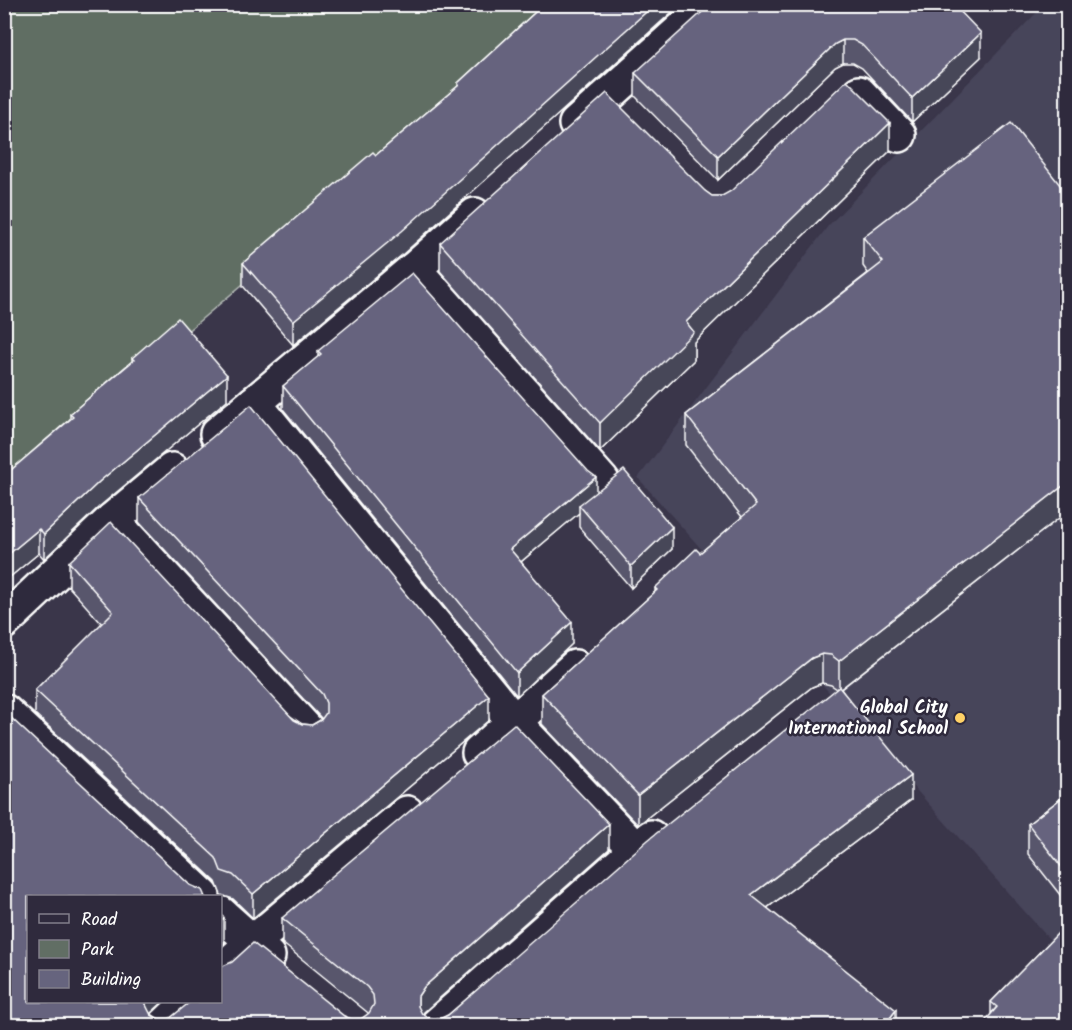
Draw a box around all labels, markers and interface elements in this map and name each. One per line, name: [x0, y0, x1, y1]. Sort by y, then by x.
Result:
place label: Global City International School: [788, 694, 949, 744]
marker: Global City International School: [953, 711, 967, 725]
legend: [27, 895, 222, 1003]
text: Road: [81, 906, 118, 935]
text: Park: [81, 936, 114, 965]
text: Building: [81, 966, 141, 995]

